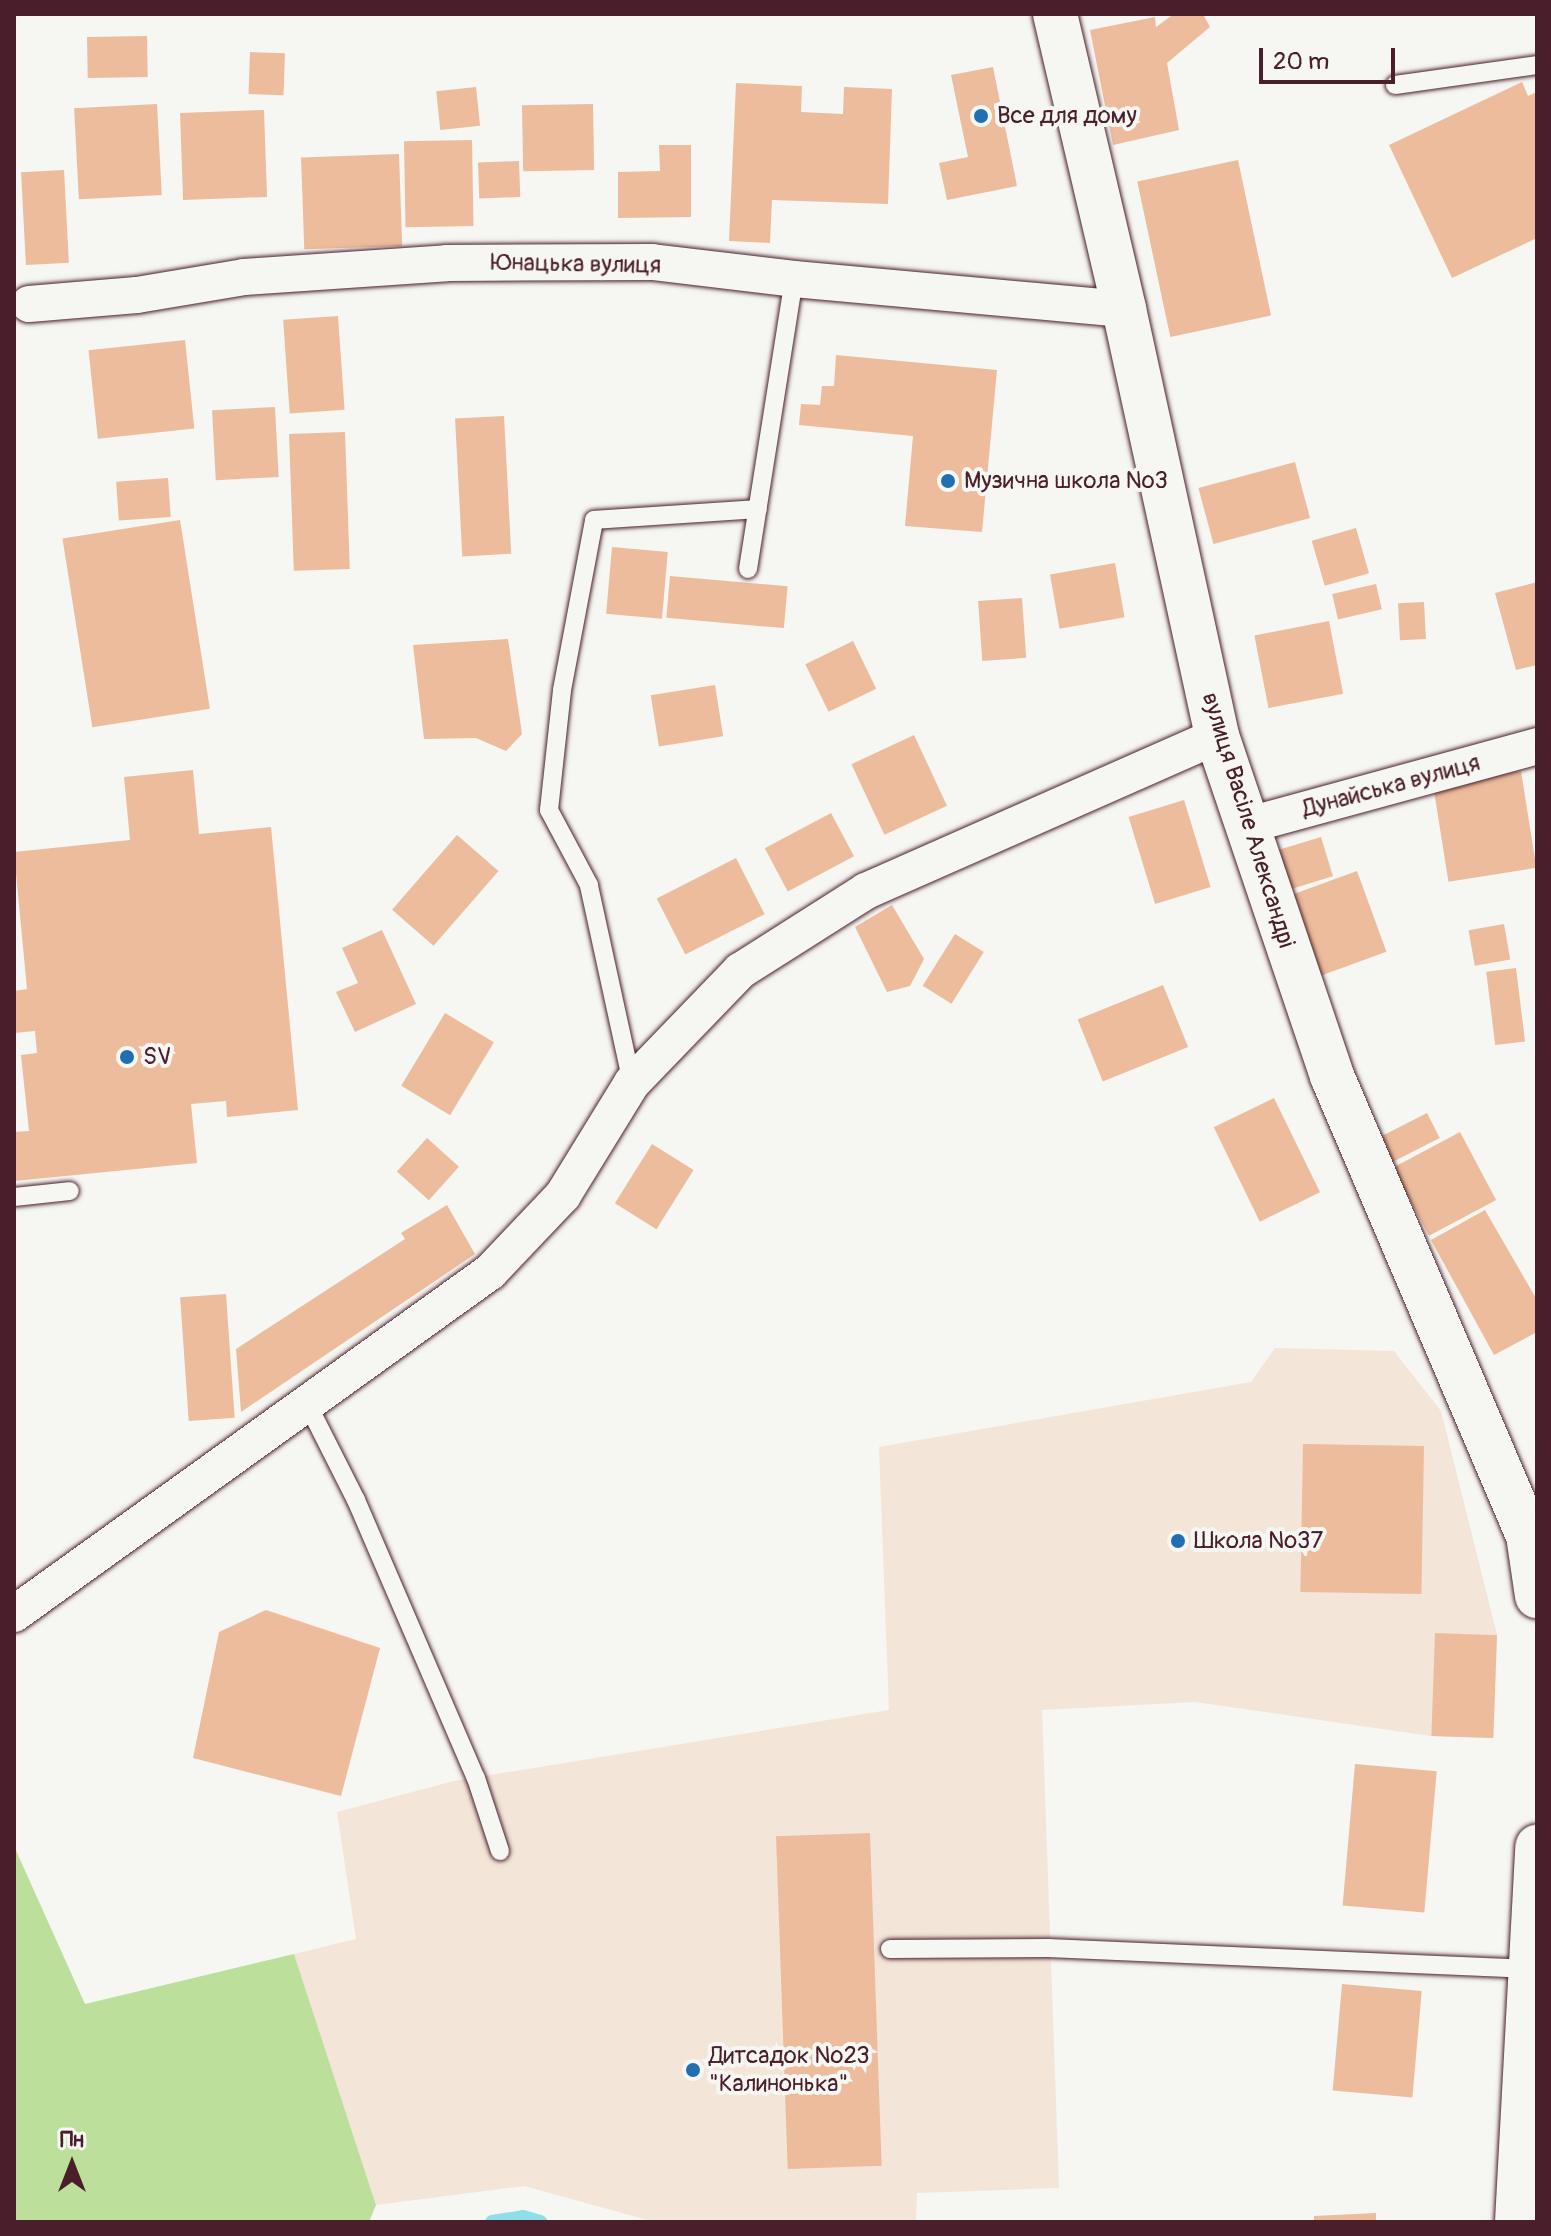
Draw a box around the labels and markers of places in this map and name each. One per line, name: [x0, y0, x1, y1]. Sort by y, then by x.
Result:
place label: Все для дому: [997, 102, 1137, 130]
marker: Все для дому: [972, 107, 990, 125]
place label: Музична школа №3: [964, 467, 1168, 495]
marker: Музична школа №3: [939, 472, 957, 490]
place label: SV: [143, 1043, 171, 1071]
marker: SV: [118, 1048, 136, 1066]
place label: Школа №37: [1194, 1527, 1323, 1555]
marker: Школа №37: [1169, 1532, 1187, 1550]
place label: Дитсадок №23 "Калинонька": [709, 2042, 870, 2098]
marker: Дитсадок №23 "Калинонька": [684, 2061, 702, 2079]

